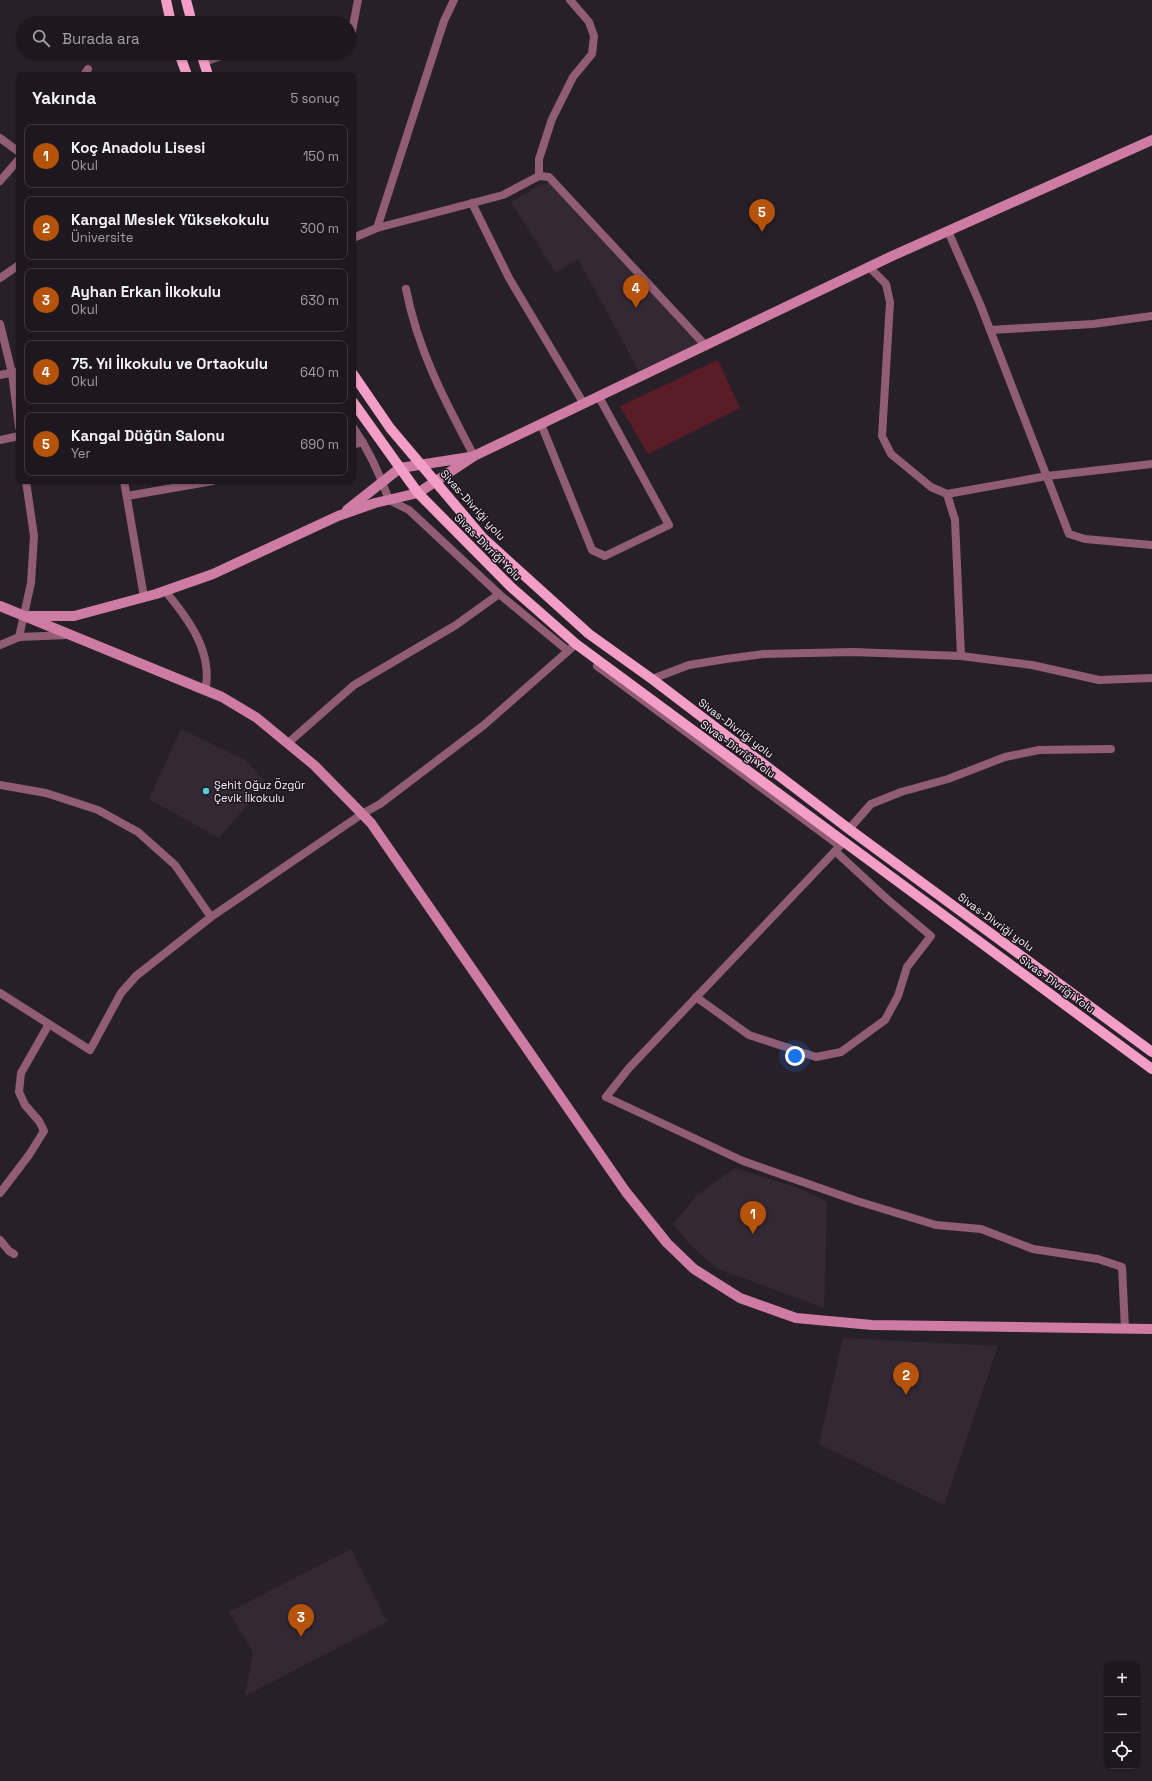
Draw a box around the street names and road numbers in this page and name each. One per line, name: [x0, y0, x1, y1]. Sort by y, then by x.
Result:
street label: Sivas-Divriği yolu: [437, 467, 509, 543]
street label: Sivas-Divriği Yolu: [451, 510, 525, 584]
street label: Sivas-Divriği yolu: [696, 695, 776, 761]
street label: Sivas-Divriği Yolu: [698, 717, 778, 781]
street label: Sivas-Divriği yolu: [955, 890, 1037, 954]
street label: Sivas-Divriği Yolu: [1017, 952, 1097, 1016]

